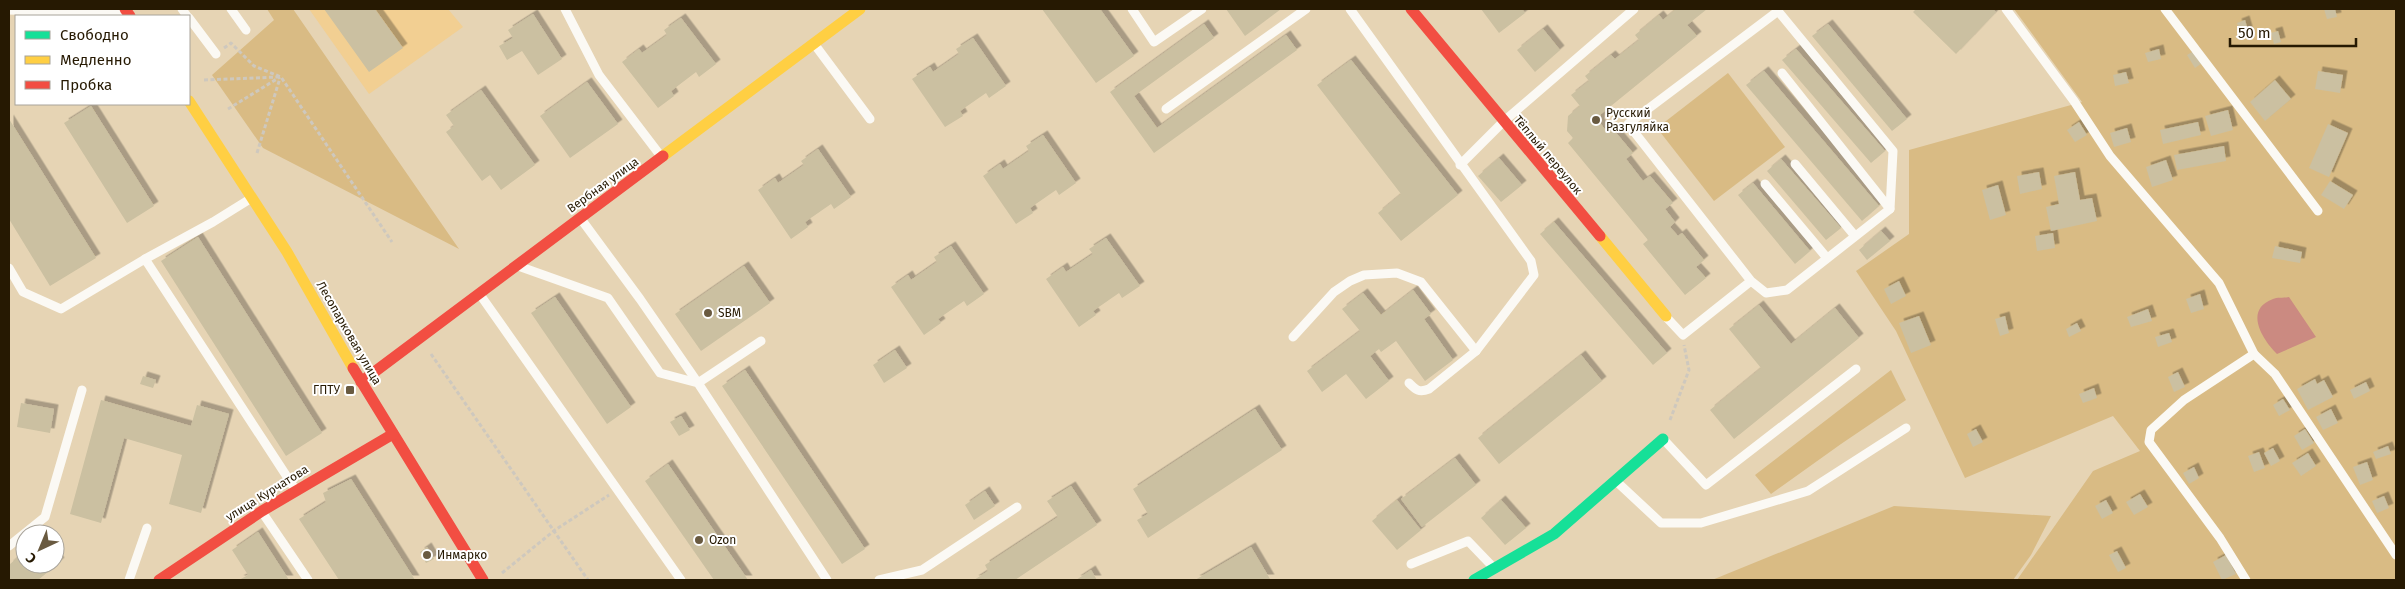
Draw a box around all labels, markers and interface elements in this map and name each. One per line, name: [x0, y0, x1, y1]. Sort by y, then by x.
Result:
legend: [15, 15, 190, 105]
scale bar: [2230, 15, 2356, 47]
text: 50 m: [2238, 24, 2271, 42]
text: Свободно: [60, 26, 129, 44]
text: Медленно: [60, 51, 132, 69]
text: Пробка: [60, 76, 112, 94]
place label: Русский Разгуляйка: [1606, 106, 1669, 134]
street label: Тёплый переулок: [1511, 113, 1585, 198]
marker: Русский Разгуляйка: [1590, 114, 1602, 126]
street label: Вербная улица: [565, 154, 641, 216]
street label: Лесопарковая улица: [314, 279, 384, 387]
place label: SBM: [718, 306, 741, 320]
marker: SBM: [702, 307, 714, 319]
place label: ГПТУ: [313, 383, 341, 397]
marker: ГПТУ: [344, 384, 356, 396]
street label: улица Курчатова: [223, 462, 311, 524]
north arrow: [15, 524, 65, 574]
place label: Ozon: [709, 533, 736, 547]
marker: Ozon: [693, 534, 705, 546]
place label: Инмарко: [437, 548, 487, 562]
text: С: [23, 549, 40, 567]
marker: Инмарко: [421, 549, 433, 561]

